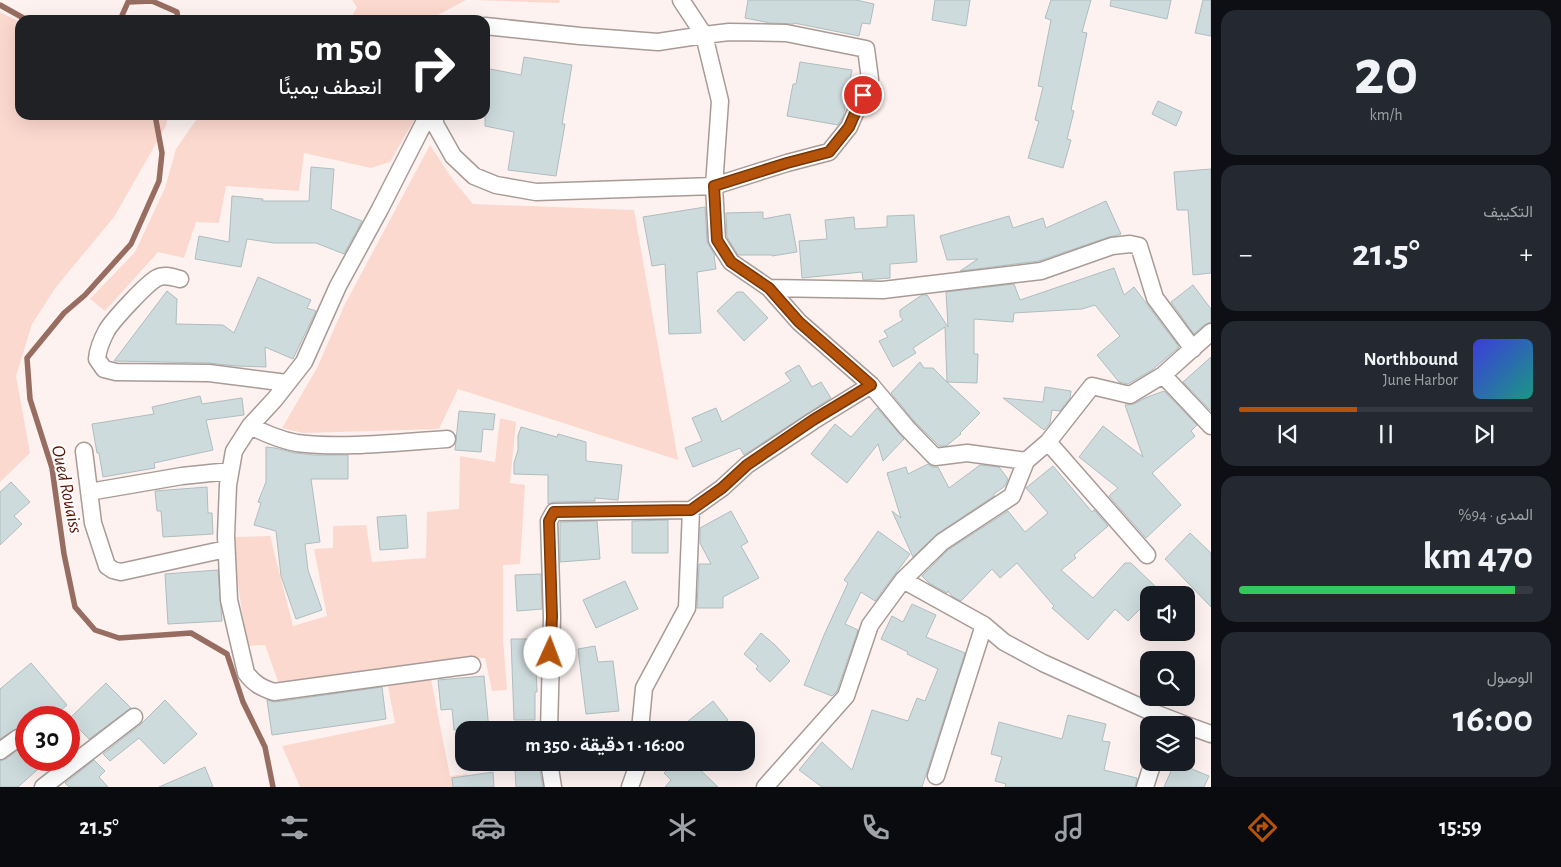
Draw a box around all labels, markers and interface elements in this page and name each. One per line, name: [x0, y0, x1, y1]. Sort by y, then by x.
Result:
text: 50 m: [315, 32, 382, 67]
icon: right: [400, 35, 465, 100]
text: 20: [1354, 41, 1418, 106]
pin: [842, 74, 884, 116]
text: انعطف يمينًا: [278, 76, 382, 98]
icon: arrive: [849, 81, 877, 109]
text: km/h: [1370, 107, 1403, 123]
text: التكييف: [1483, 204, 1533, 220]
text: 21.5°: [1352, 235, 1420, 273]
text: −: [1239, 241, 1252, 269]
text: +: [1520, 241, 1533, 269]
text: Northbound: [1363, 350, 1458, 369]
text: June Harbor: [1383, 372, 1458, 388]
icon: previous: [1274, 420, 1302, 448]
icon: pause: [1372, 420, 1400, 448]
icon: next: [1470, 420, 1498, 448]
water label: Oued Rouaiss: [48, 444, 85, 535]
text: المدى · 94%: [1458, 507, 1533, 523]
text: 470 km: [1422, 538, 1533, 576]
map controls: [1140, 586, 1195, 771]
button: sound: [1140, 586, 1195, 641]
position arrow: [523, 626, 575, 678]
button: search: [1140, 651, 1195, 706]
text: الوصول: [1487, 670, 1533, 686]
text: 16:00: [1453, 701, 1533, 739]
speed limit sign: 30: [15, 706, 80, 771]
button: layers: [1140, 716, 1195, 771]
text: 16:00 · 1 دقيقة · 350 m: [525, 736, 685, 755]
icon: filters: [277, 810, 312, 845]
icon: car: [471, 810, 506, 845]
icon: climate: [665, 810, 700, 845]
icon: phone: [858, 810, 893, 845]
icon: music: [1052, 810, 1087, 845]
icon: directions: [1245, 810, 1280, 845]
text: 21.5°: [79, 816, 119, 838]
text: 15:59: [1439, 816, 1482, 838]

